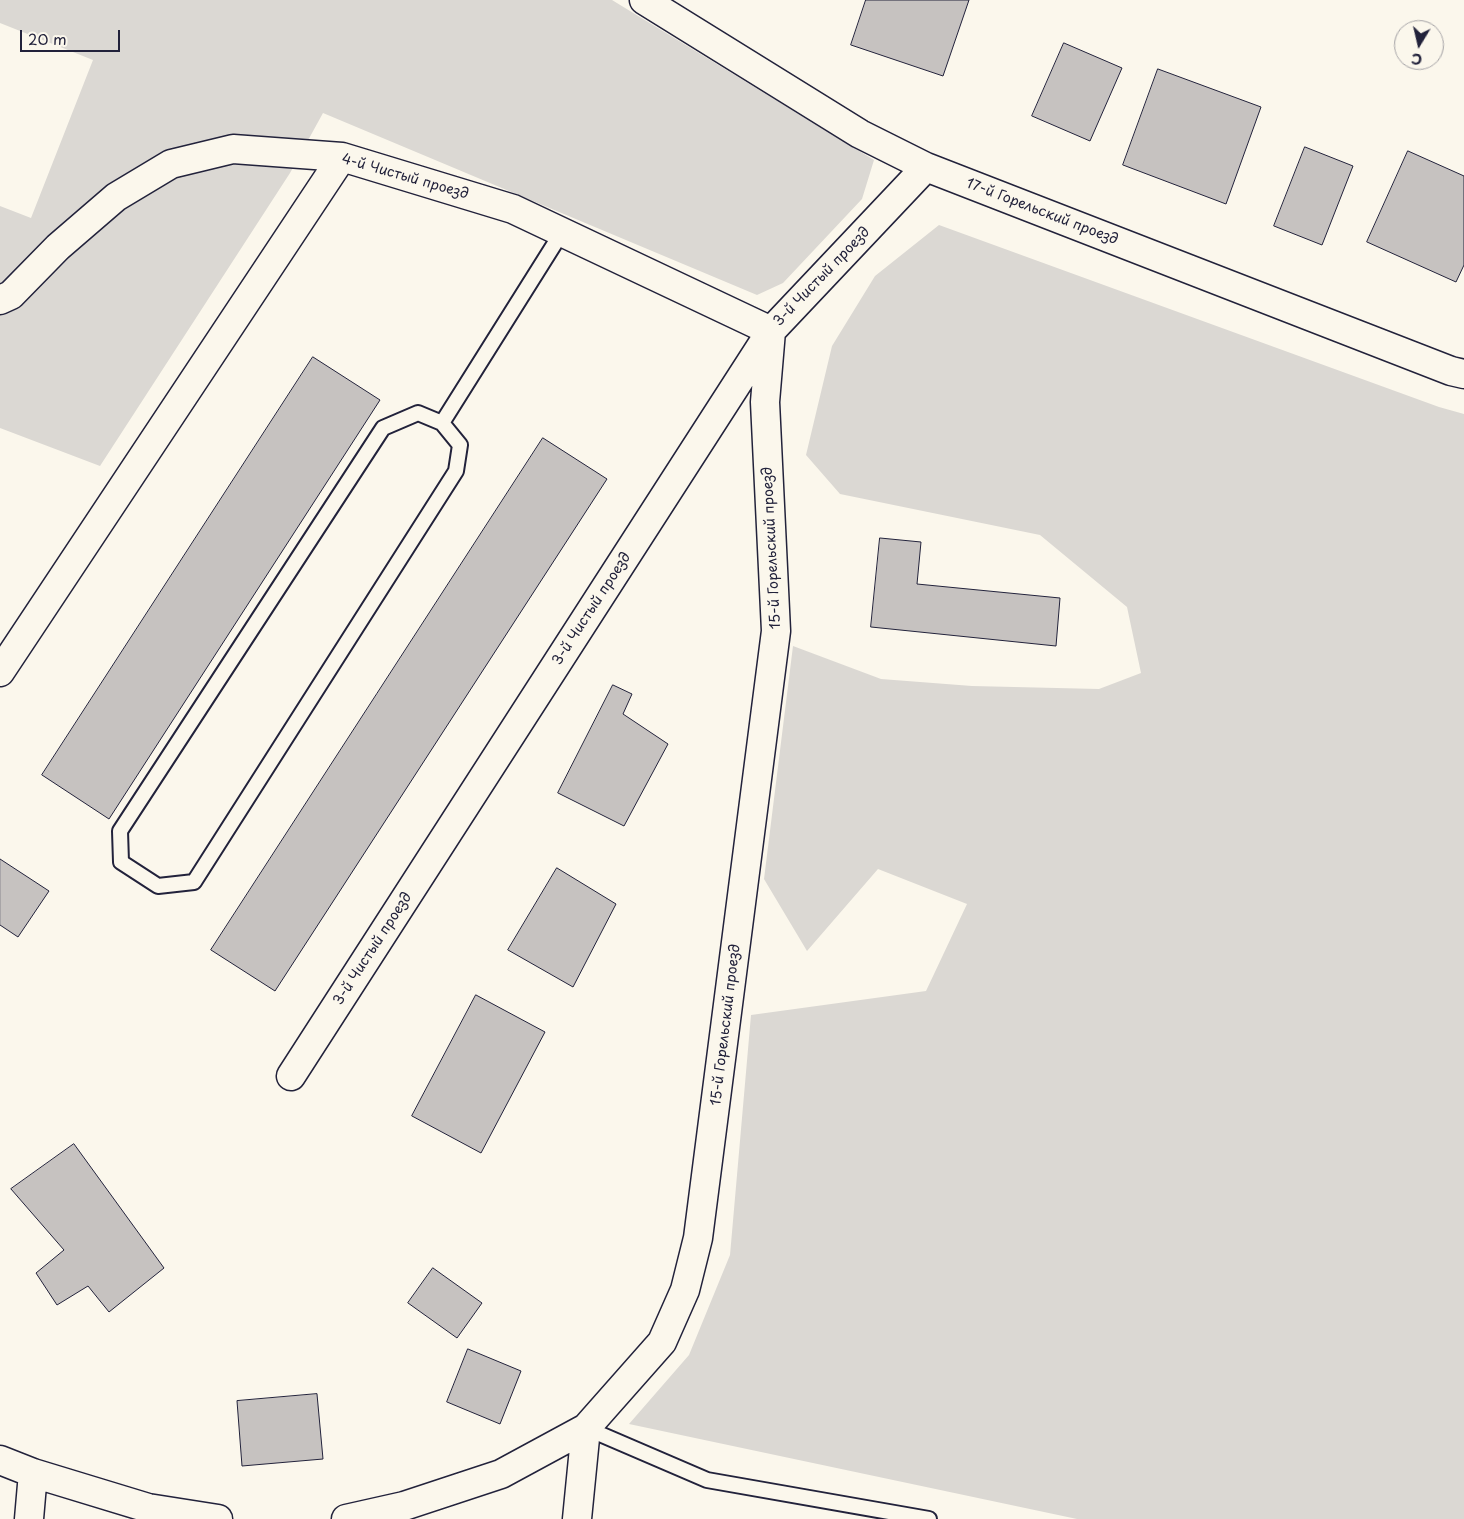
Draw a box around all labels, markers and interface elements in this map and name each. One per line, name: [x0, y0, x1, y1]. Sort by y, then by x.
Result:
scale bar: [22, 20, 122, 52]
north arrow: [1394, 20, 1444, 70]
text: 20 m: [28, 27, 67, 50]
text: С: [1410, 48, 1424, 71]
street label: 4-й Чистый проезд: [340, 151, 470, 203]
street label: 17-й Горельский проезд: [964, 175, 1120, 249]
street label: 3-й Чистый проезд: [770, 224, 874, 330]
street label: 15-й Горельский проезд: [759, 466, 785, 630]
street label: 3-й Чистый проезд: [549, 549, 635, 669]
street label: 3-й Чистый проезд: [330, 889, 416, 1009]
street label: 15-й Горельский проезд: [708, 943, 744, 1107]

